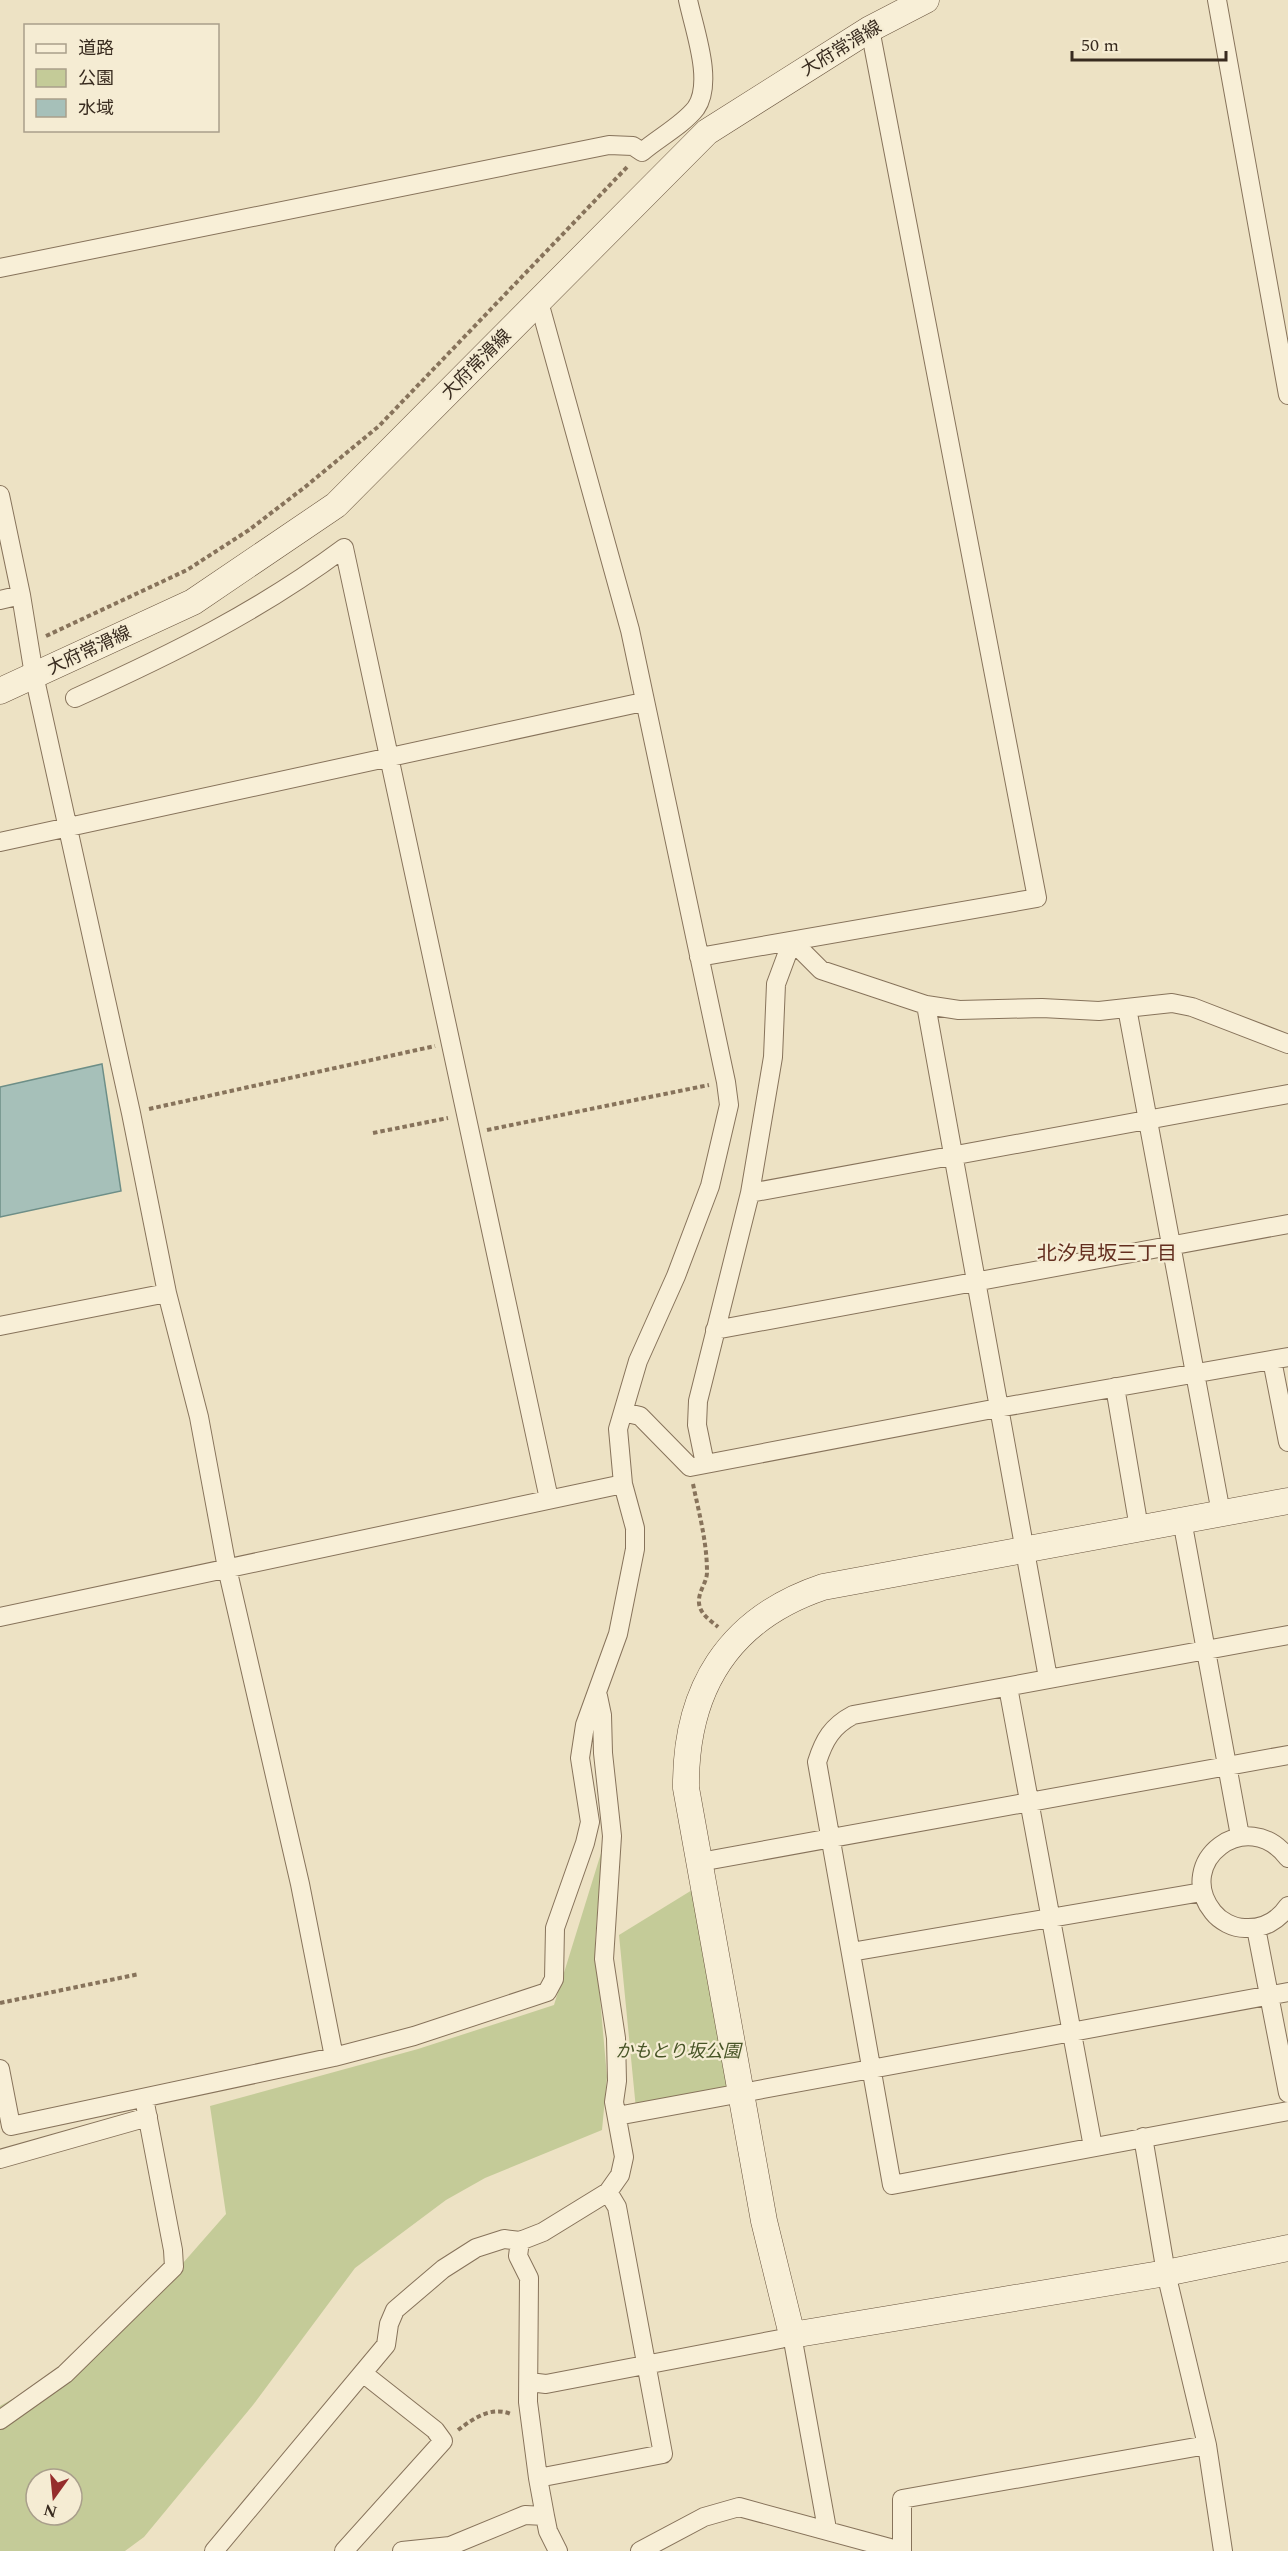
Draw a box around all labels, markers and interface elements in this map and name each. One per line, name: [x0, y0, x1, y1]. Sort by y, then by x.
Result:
street label: 大府常滑線: [796, 14, 887, 83]
legend: [24, 24, 219, 132]
scale bar: [1072, 24, 1226, 62]
text: 50 m: [1081, 32, 1119, 59]
text: 道路: [78, 35, 114, 62]
text: 公園: [78, 65, 114, 92]
text: 水域: [78, 95, 114, 122]
street label: 大府常滑線: [435, 323, 518, 406]
street label: 大府常滑線: [43, 619, 136, 682]
district label: 北汐見坂三丁目: [1037, 1239, 1177, 1269]
park label: かもとり坂公園: [615, 2038, 744, 2065]
north arrow: [24, 2467, 84, 2527]
text: N: [41, 2497, 60, 2524]

